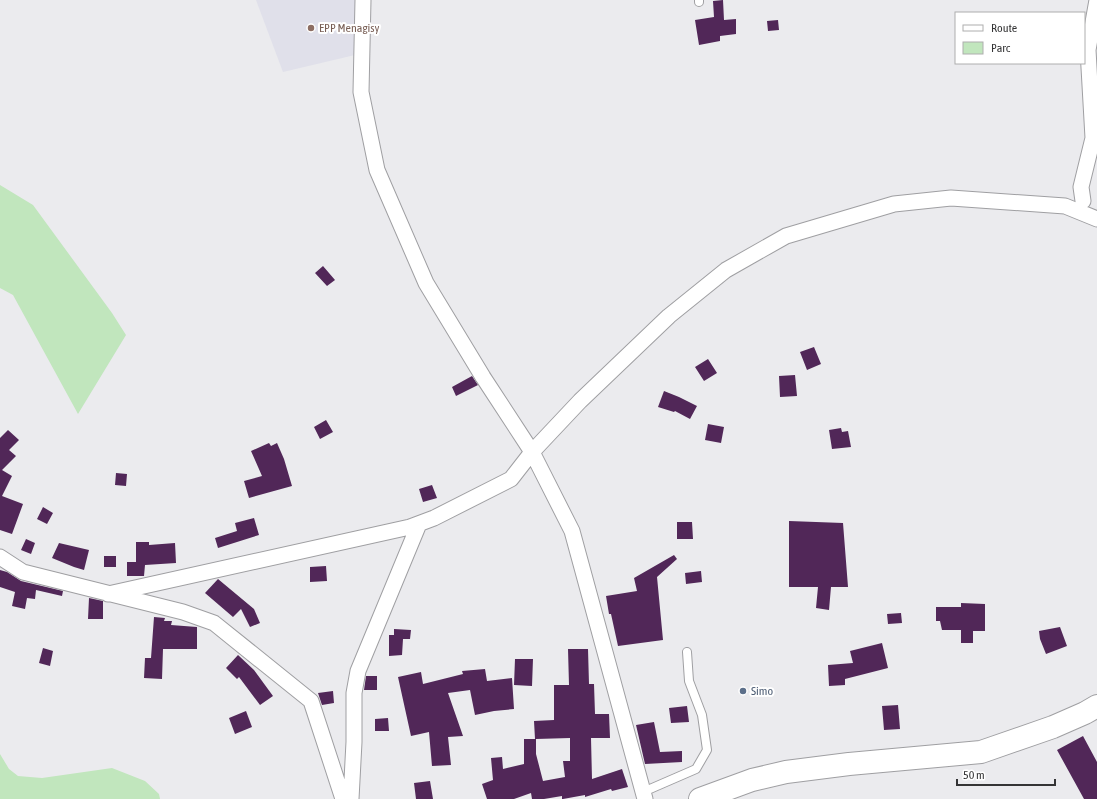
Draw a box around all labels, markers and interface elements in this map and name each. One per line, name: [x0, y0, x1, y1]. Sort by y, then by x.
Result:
legend: [955, 12, 1085, 64]
place label: EPP Menagisy: [319, 21, 380, 35]
text: Route: [991, 21, 1017, 35]
marker: EPP Menagisy: [306, 23, 316, 33]
text: Parc: [991, 41, 1011, 55]
place label: Simo: [751, 684, 773, 698]
marker: Simo: [738, 686, 748, 696]
scale bar: [957, 761, 1055, 787]
text: 50 m: [963, 768, 985, 782]

